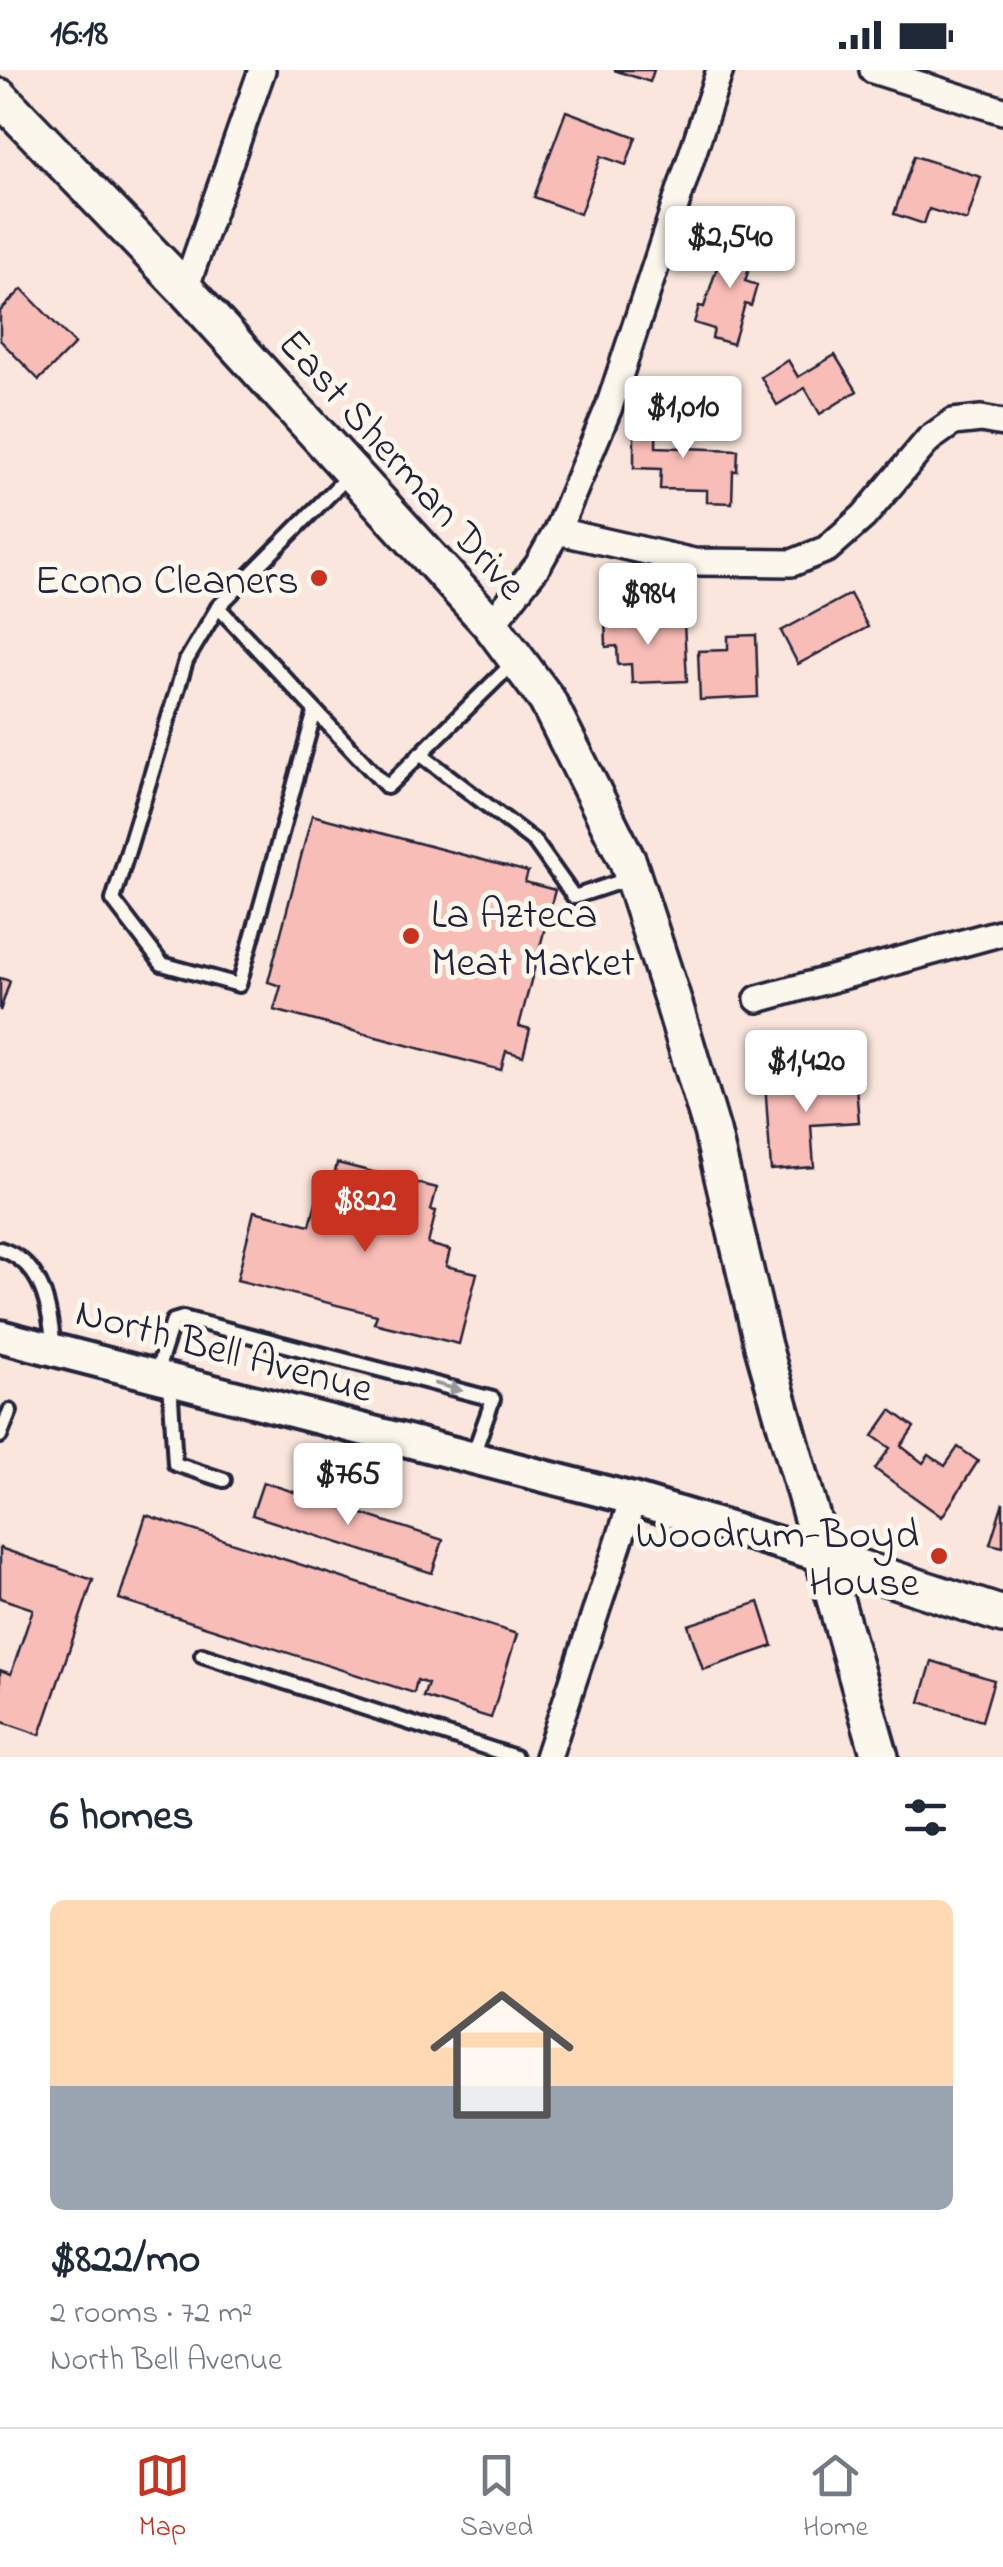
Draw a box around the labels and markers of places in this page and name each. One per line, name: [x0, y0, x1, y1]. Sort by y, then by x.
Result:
pin: $2,540: [649, 206, 811, 291]
pin: $1,010: [602, 376, 764, 461]
place label: Econo Cleaners: [34, 552, 299, 613]
pin: $984: [589, 563, 707, 648]
marker: Econo Cleaners: [308, 567, 330, 589]
place label: La Azteca Meat Market: [431, 886, 635, 995]
marker: La Azteca Meat Market: [400, 925, 422, 947]
pin: $1,420: [725, 1030, 887, 1115]
pin: $822: [306, 1170, 424, 1255]
pin: $765: [289, 1443, 407, 1528]
place label: Woodrum-Boyd House: [636, 1506, 919, 1615]
marker: Woodrum-Boyd House: [928, 1545, 950, 1567]

